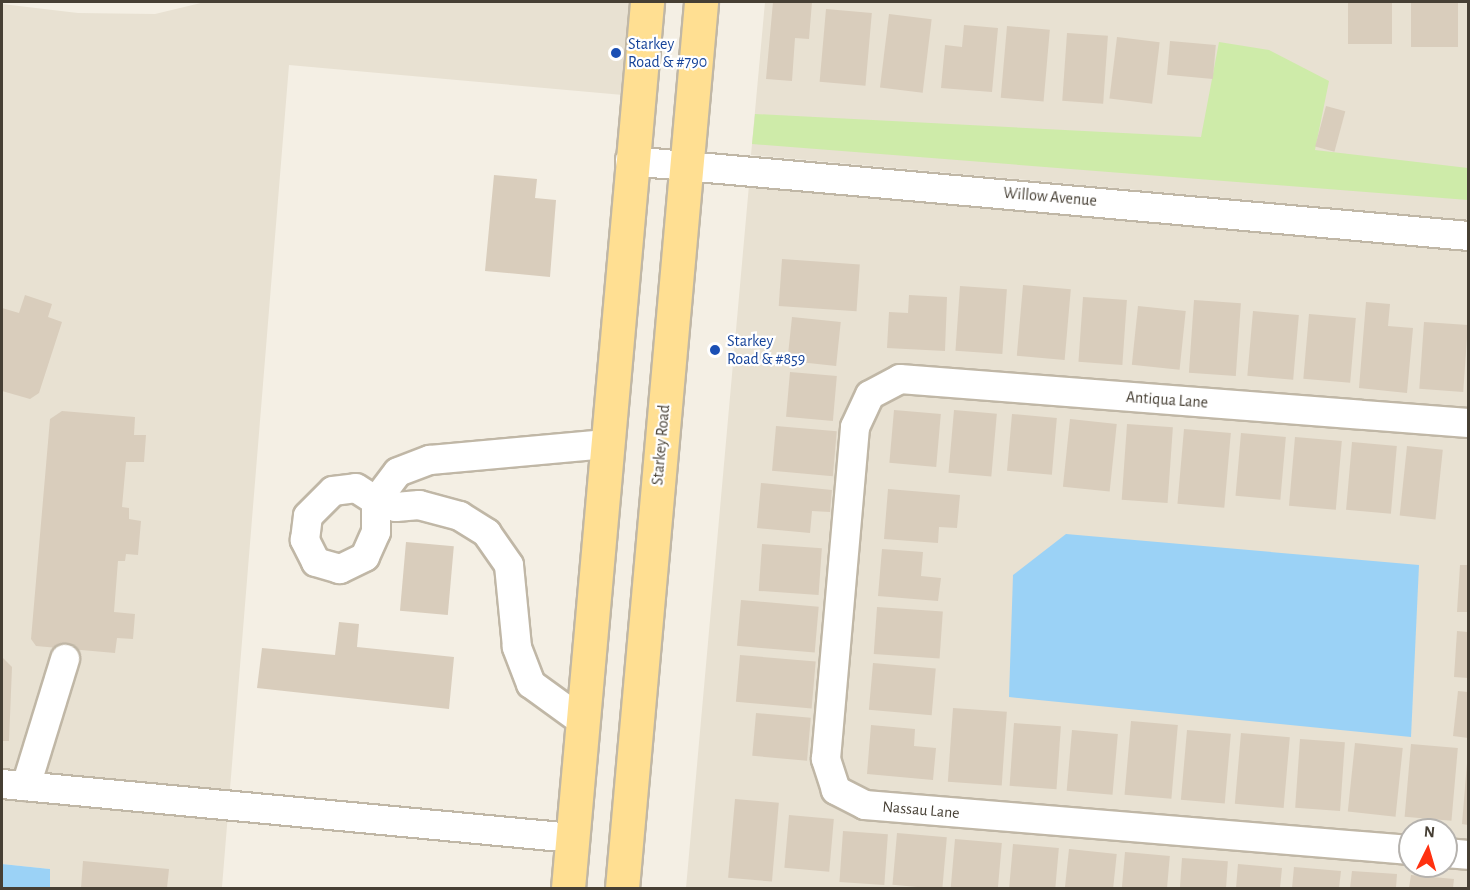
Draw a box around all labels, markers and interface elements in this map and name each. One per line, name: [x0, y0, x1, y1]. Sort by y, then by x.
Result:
place label: Starkey Road & #790: [628, 34, 707, 72]
marker: Starkey Road & #790: [609, 46, 623, 60]
street label: Willow Avenue: [1002, 183, 1098, 211]
place label: Starkey Road & #859: [727, 331, 805, 369]
marker: Starkey Road & #859: [708, 343, 722, 357]
street label: Antiqua Lane: [1125, 388, 1209, 412]
street label: Starkey Road: [648, 404, 674, 486]
street label: Nassau Lane: [882, 797, 960, 823]
north arrow: [1398, 818, 1458, 878]
text: N: [1423, 824, 1436, 841]

